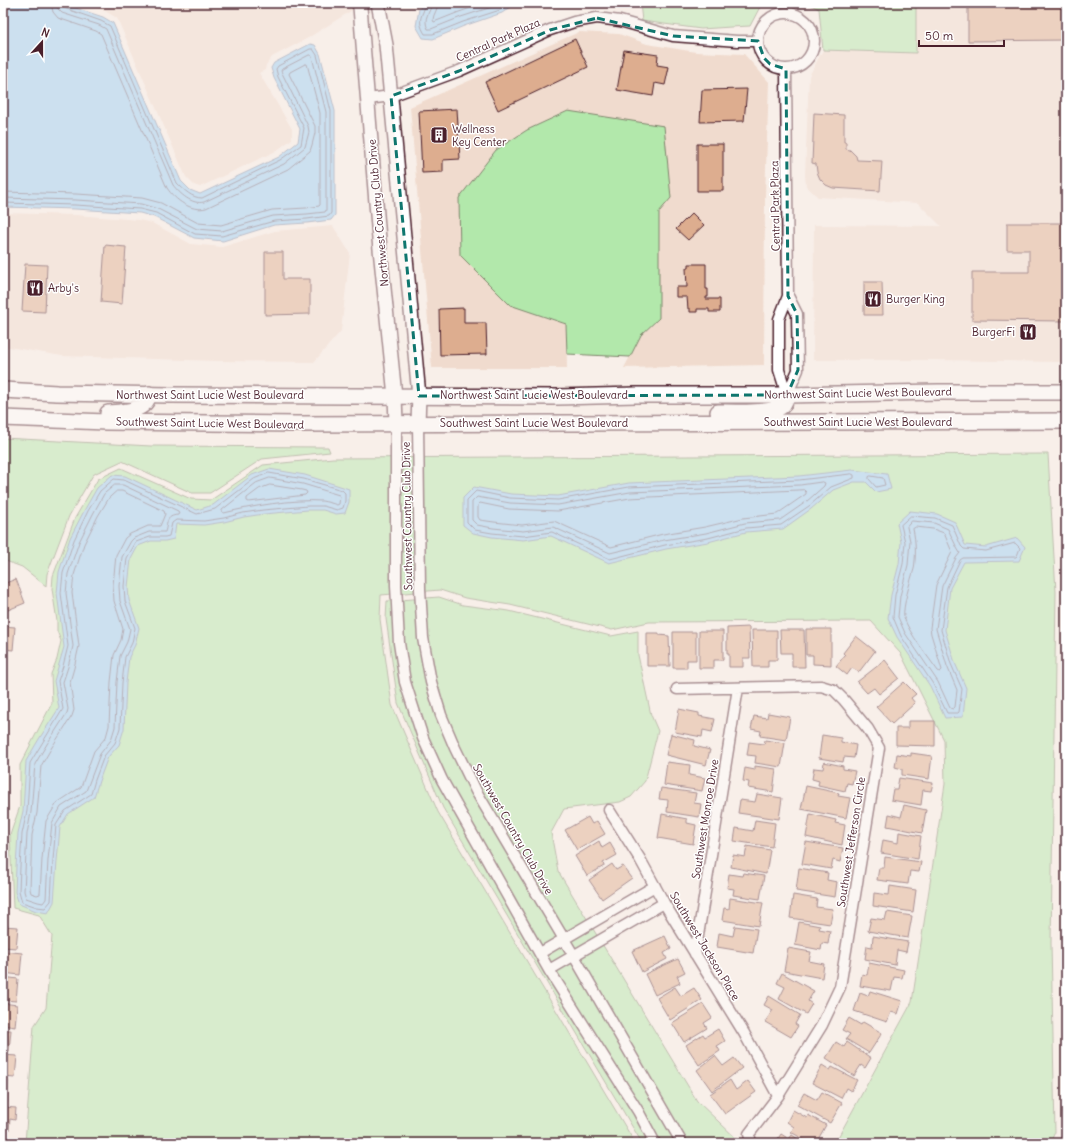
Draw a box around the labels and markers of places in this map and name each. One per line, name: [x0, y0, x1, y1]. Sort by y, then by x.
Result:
place label: Wellness Key Center: [452, 122, 507, 149]
building icon: Wellness Key Center: [429, 125, 449, 145]
restaurant icon: Arby's: [25, 278, 45, 298]
place label: Arby's: [48, 281, 79, 295]
restaurant icon: Burger King: [863, 289, 883, 309]
place label: Burger King: [886, 292, 945, 306]
restaurant icon: BurgerFi: [1018, 322, 1038, 342]
place label: BurgerFi: [972, 325, 1015, 339]

